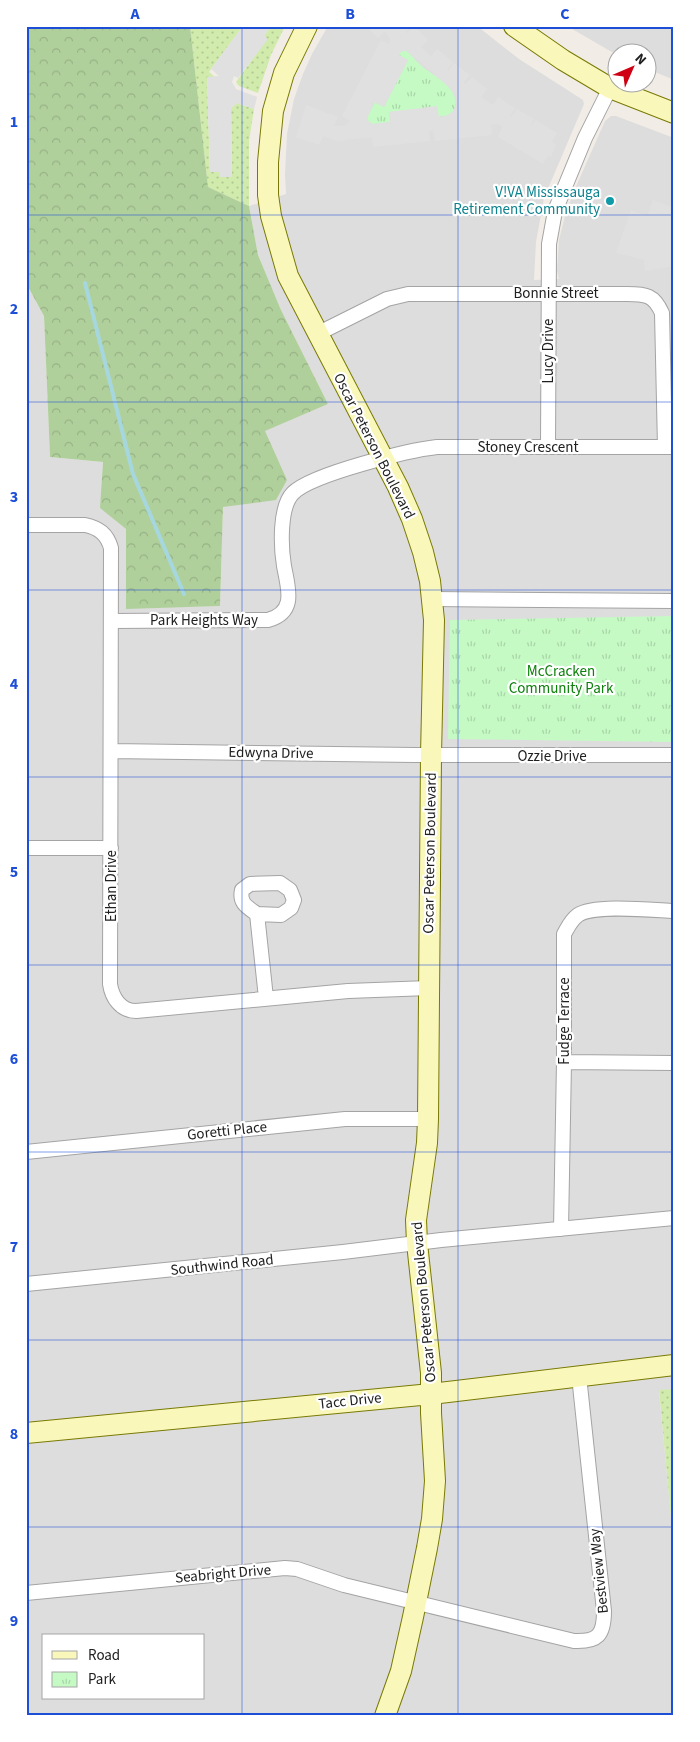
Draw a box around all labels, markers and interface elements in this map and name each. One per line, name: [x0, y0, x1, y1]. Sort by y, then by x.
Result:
text: A: [129, 3, 140, 25]
text: B: [345, 3, 355, 25]
text: C: [560, 3, 570, 25]
north arrow: [608, 42, 658, 92]
text: N: [630, 49, 651, 70]
text: 1: [10, 111, 18, 133]
place label: V!VA Mississauga Retirement Community: [453, 182, 600, 220]
marker: V!VA Mississauga Retirement Community: [604, 195, 616, 207]
street label: Bonnie Street: [513, 283, 599, 304]
text: 2: [10, 298, 18, 320]
street label: Lucy Drive: [538, 319, 559, 383]
street label: Oscar Peterson Boulevard: [328, 369, 420, 523]
street label: Stoney Crescent: [478, 437, 578, 458]
text: 3: [10, 486, 18, 508]
street label: Park Heights Way: [150, 610, 258, 631]
park label: McCracken Community Park: [509, 661, 614, 699]
text: 4: [10, 673, 19, 695]
street label: Edwyna Drive: [228, 742, 314, 764]
street label: Ozzie Drive: [517, 746, 587, 767]
street label: Oscar Peterson Boulevard: [418, 772, 442, 934]
street label: Ethan Drive: [101, 850, 122, 922]
text: 5: [10, 861, 18, 883]
street label: Fudge Terrace: [554, 977, 575, 1065]
text: 6: [10, 1048, 18, 1070]
street label: Goretti Place: [186, 1116, 268, 1146]
street label: Oscar Peterson Boulevard: [407, 1221, 441, 1383]
text: 7: [10, 1236, 18, 1258]
street label: Southwind Road: [169, 1249, 275, 1281]
street label: Tacc Drive: [317, 1387, 383, 1415]
text: 8: [10, 1423, 18, 1445]
street label: Bestview Way: [584, 1527, 614, 1615]
street label: Seabright Drive: [174, 1559, 272, 1589]
text: 9: [10, 1610, 18, 1632]
legend: [42, 1634, 205, 1700]
text: Road: [88, 1645, 120, 1666]
text: Park: [88, 1669, 117, 1690]

